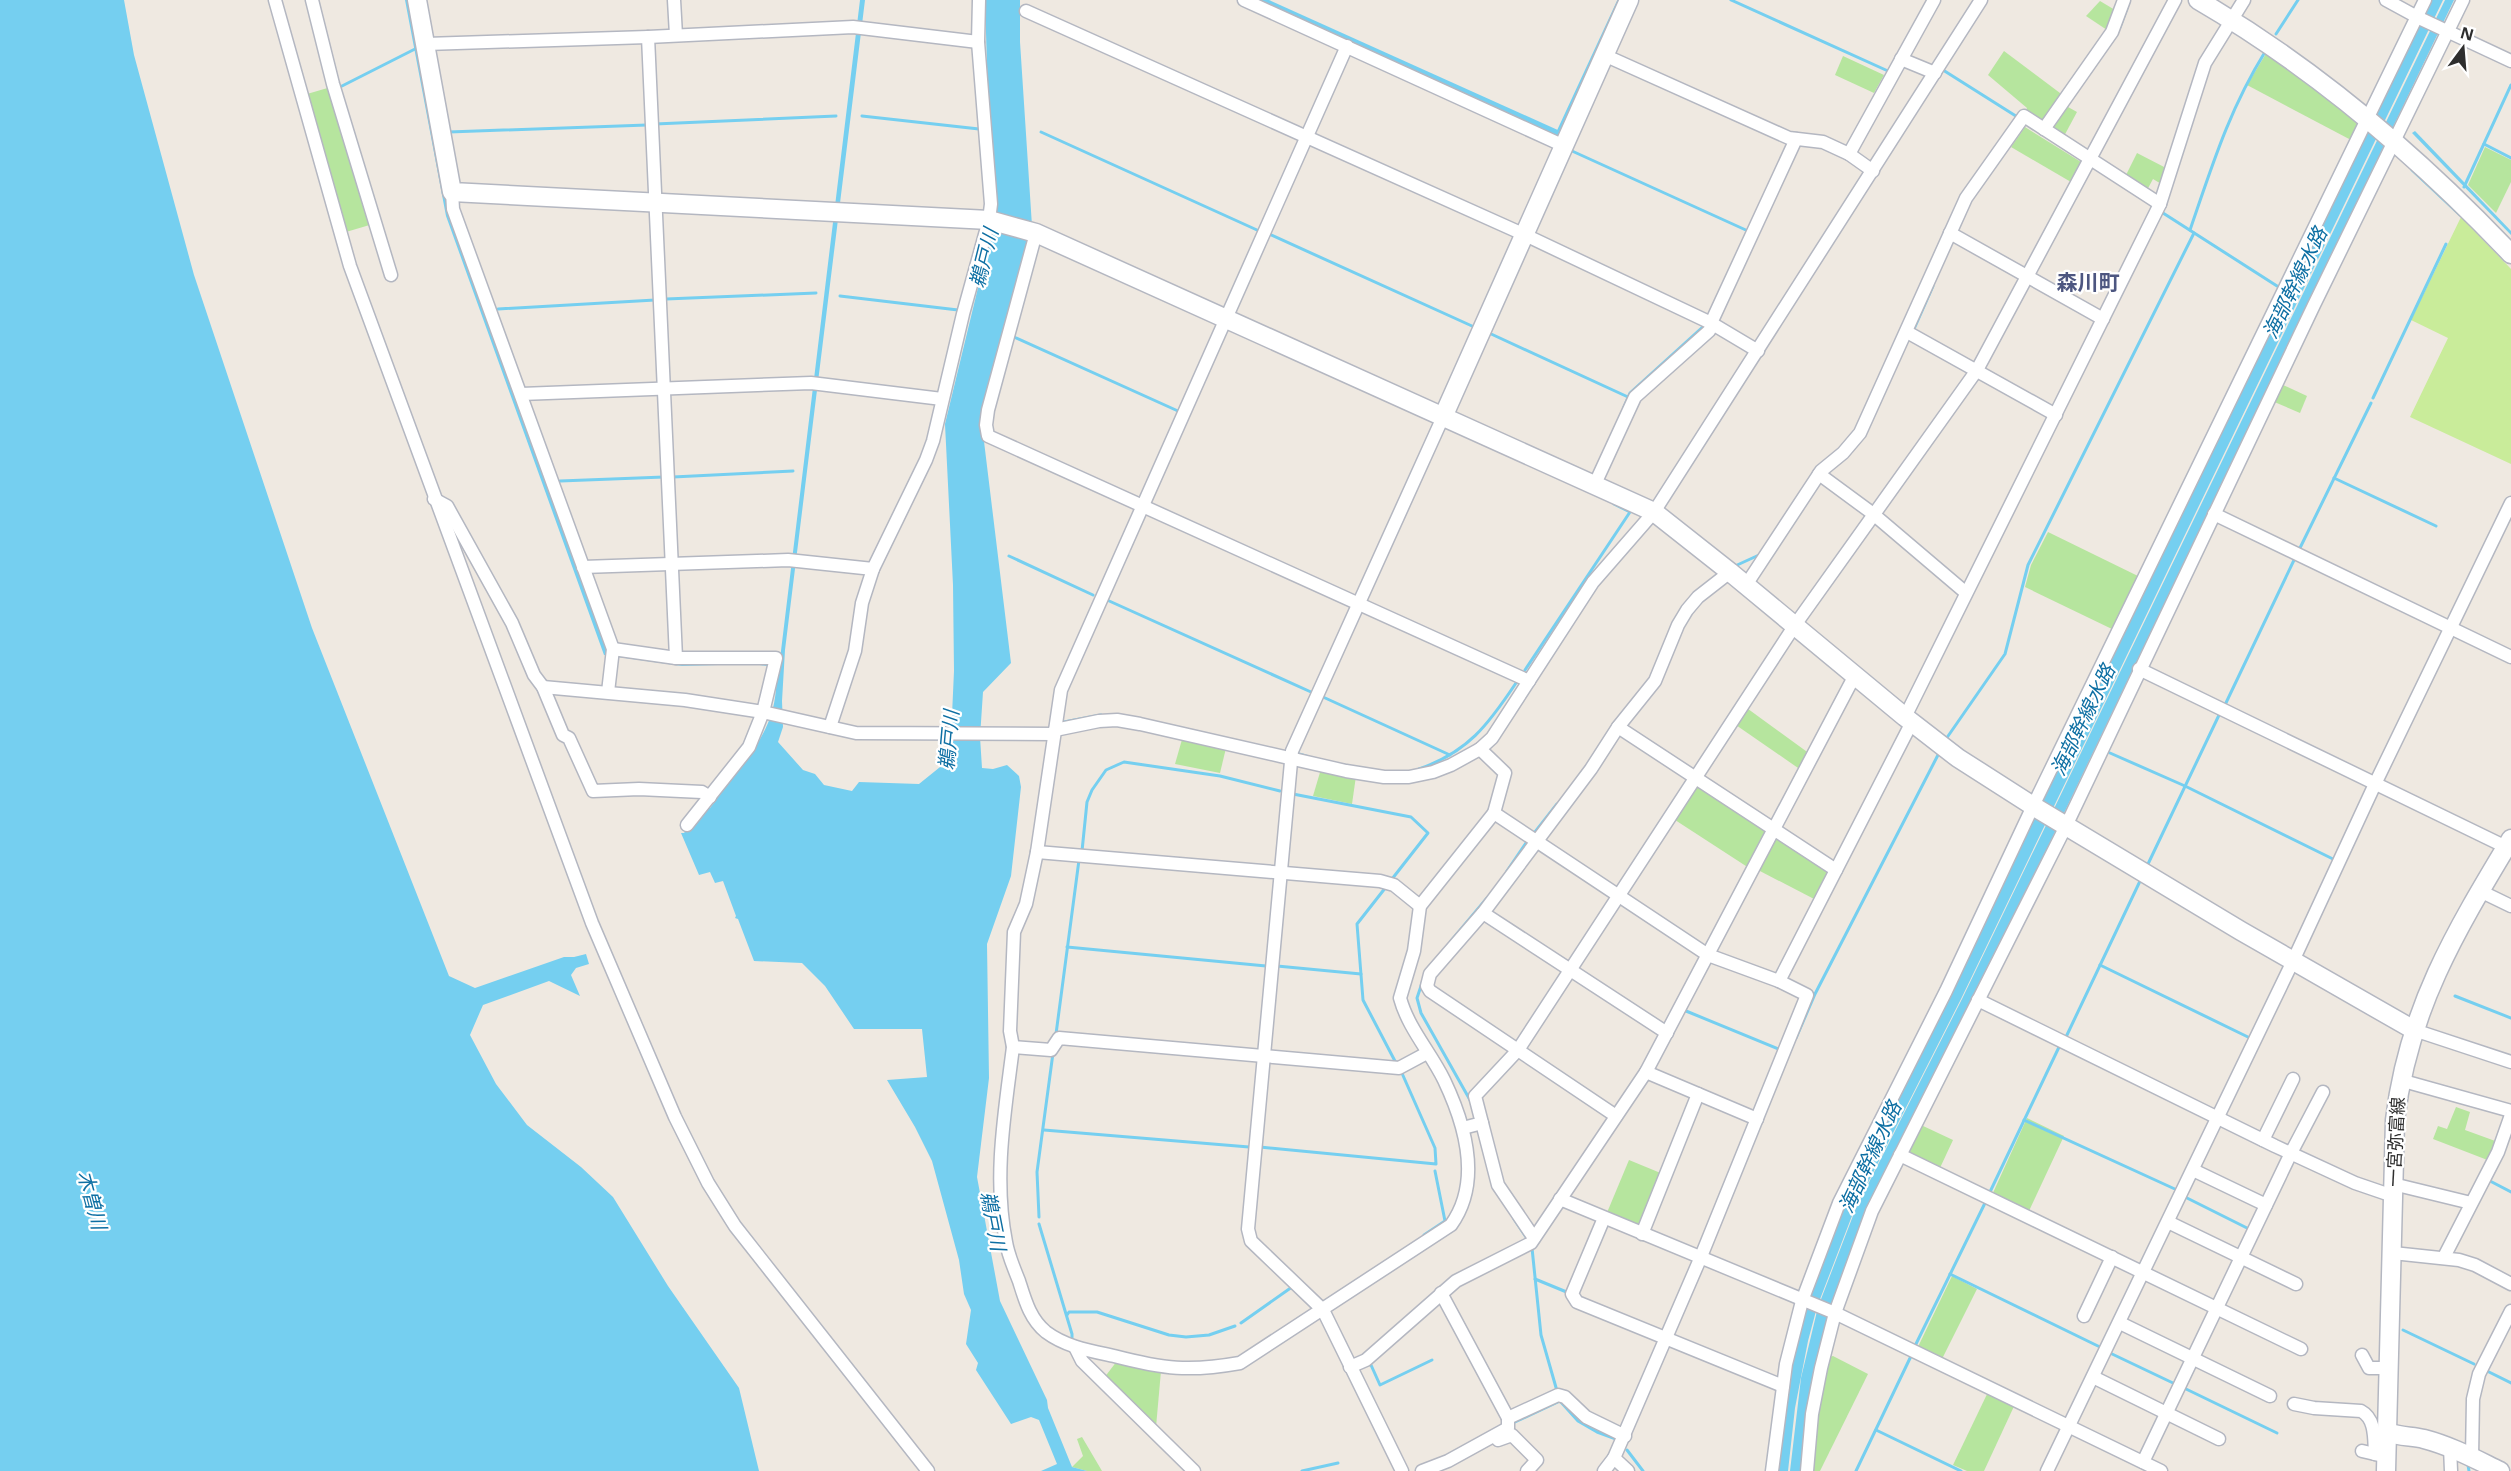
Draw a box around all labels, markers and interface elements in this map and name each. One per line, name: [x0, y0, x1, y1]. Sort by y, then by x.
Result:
north arrow: [2433, 18, 2493, 78]
text: N: [2458, 21, 2476, 46]
water label: 海部幹線水路: [2256, 221, 2334, 343]
water label: 鵜戸川: [963, 224, 1004, 290]
district label: 森川町: [2057, 268, 2120, 296]
water label: 海部幹線水路: [2044, 658, 2122, 780]
water label: 鵜戸川: [932, 707, 965, 771]
water label: 海部幹線水路: [1832, 1095, 1908, 1217]
street label: 一宮弥富線: [2381, 1096, 2409, 1188]
water label: 木曽川: [72, 1167, 114, 1234]
water label: 鵜戸川: [975, 1189, 1013, 1255]

